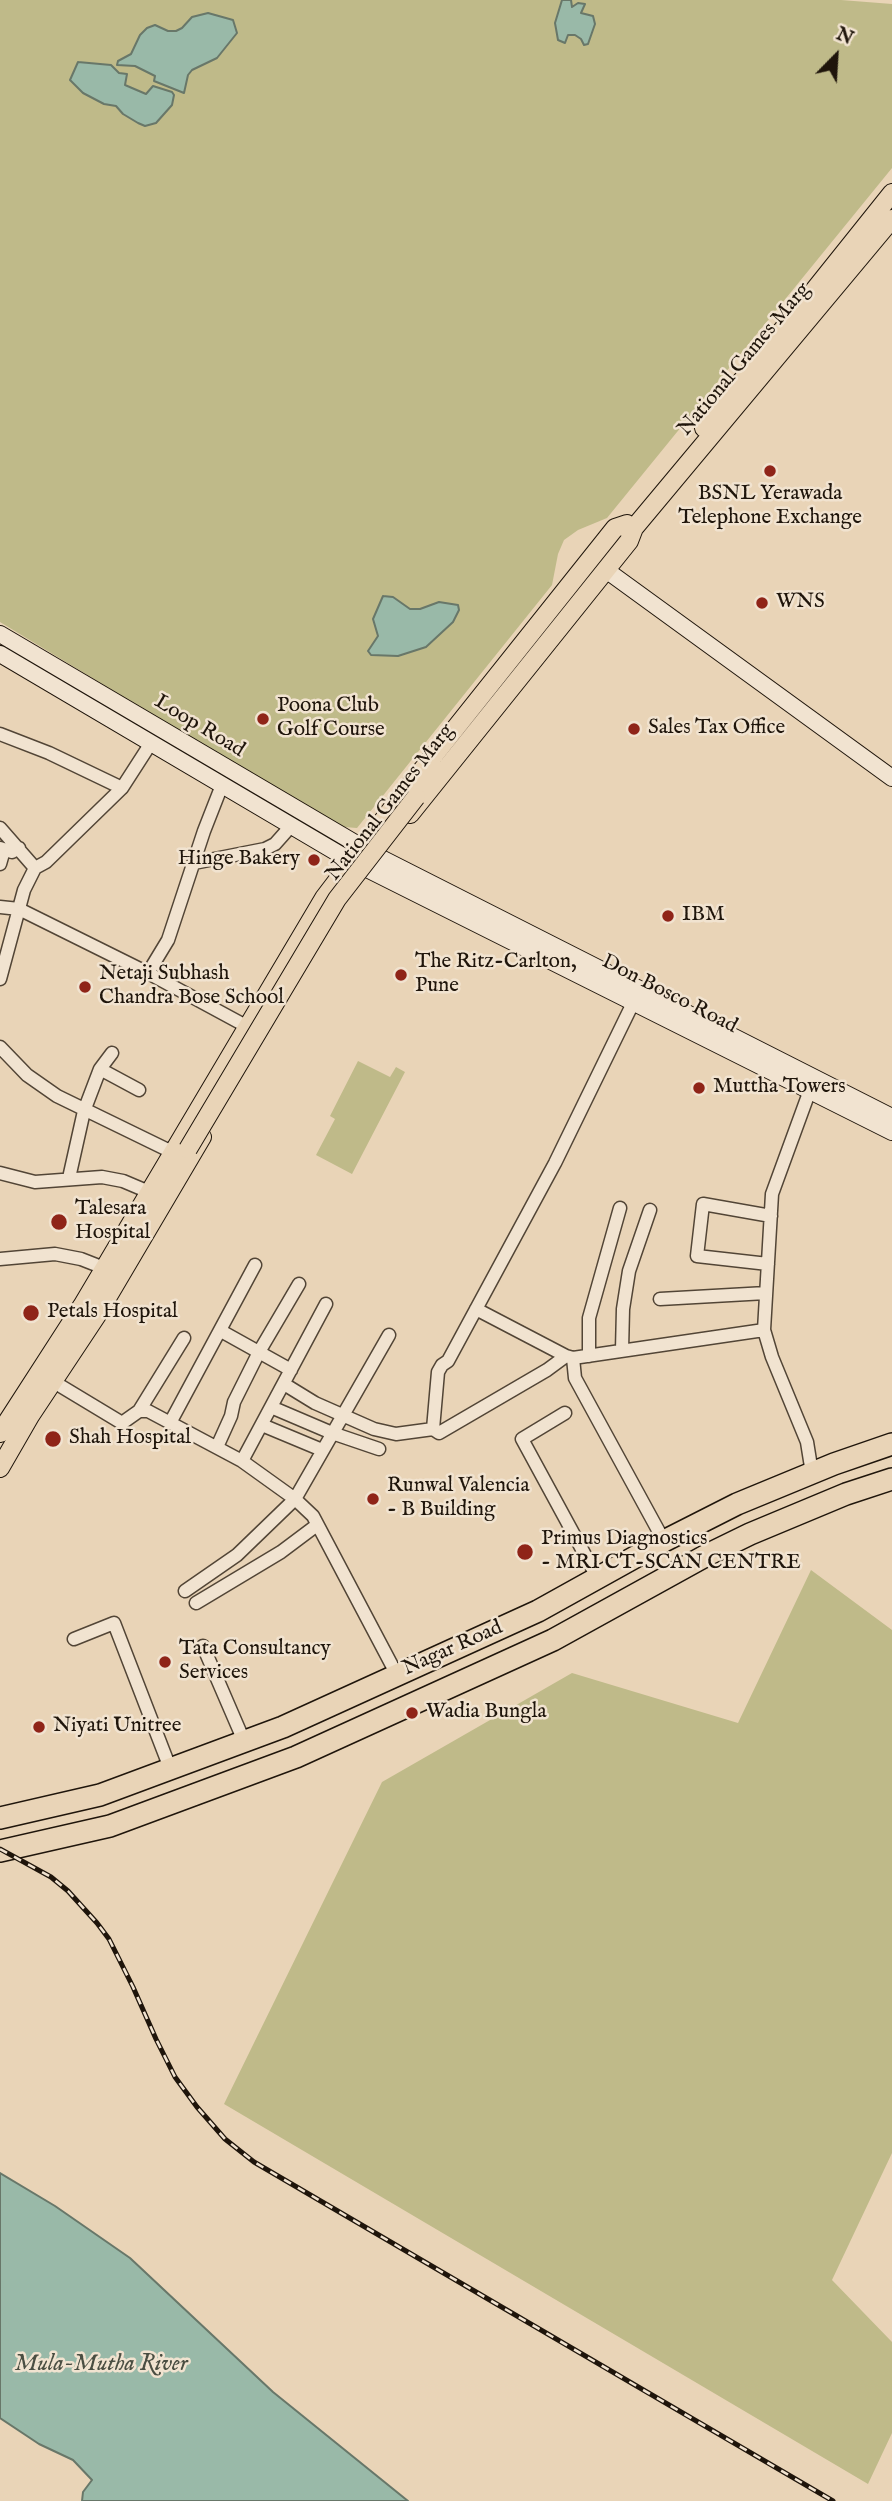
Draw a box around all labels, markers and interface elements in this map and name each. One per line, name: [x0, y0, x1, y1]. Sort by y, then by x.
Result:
north arrow: [801, 21, 871, 91]
text: N: [832, 23, 857, 51]
street label: National Games Marg: [673, 278, 817, 442]
marker: BSNL Yerawada Telephone Exchange: [762, 463, 778, 479]
place label: BSNL Yerawada Telephone Exchange: [678, 482, 862, 532]
place label: WNS: [776, 590, 825, 616]
marker: WNS: [754, 595, 770, 611]
street label: Loop Road: [149, 690, 249, 764]
place label: Poona Club Golf Course: [277, 694, 385, 744]
marker: Poona Club Golf Course: [255, 711, 271, 727]
place label: Sales Tax Office: [648, 716, 785, 742]
street label: National Games Marg: [322, 719, 460, 887]
marker: Sales Tax Office: [626, 721, 642, 737]
place label: Hinge Bakery: [178, 847, 300, 873]
marker: Hinge Bakery: [306, 852, 322, 868]
place label: IBM: [682, 903, 725, 929]
marker: IBM: [660, 908, 676, 924]
place label: The Ritz-Carlton, Pune: [415, 950, 577, 1000]
street label: Don Bosco Road: [597, 950, 741, 1040]
place label: Netaji Subhash Chandra Bose School: [99, 962, 284, 1012]
marker: The Ritz-Carlton, Pune: [393, 967, 409, 983]
marker: Netaji Subhash Chandra Bose School: [77, 979, 93, 995]
place label: Muttha Towers: [713, 1075, 846, 1101]
marker: Muttha Towers: [691, 1080, 707, 1096]
place label: Talesara Hospital: [75, 1197, 150, 1247]
marker: Talesara Hospital: [49, 1212, 69, 1232]
place label: Petals Hospital: [47, 1300, 178, 1326]
marker: Petals Hospital: [21, 1303, 41, 1323]
place label: Shah Hospital: [69, 1426, 191, 1452]
marker: Shah Hospital: [43, 1429, 63, 1449]
place label: Runwal Valencia - B Building: [387, 1474, 530, 1524]
marker: Runwal Valencia - B Building: [365, 1491, 381, 1507]
place label: Primus Diagnostics - MRI CT-SCAN CENTRE: [541, 1527, 801, 1577]
marker: Primus Diagnostics - MRI CT-SCAN CENTRE: [515, 1542, 535, 1562]
street label: Nagar Road: [399, 1616, 507, 1682]
place label: Tata Consultancy Services: [179, 1637, 331, 1687]
marker: Tata Consultancy Services: [157, 1654, 173, 1670]
place label: Wadia Bungla: [426, 1700, 546, 1726]
marker: Wadia Bungla: [404, 1705, 420, 1721]
place label: Niyati Unitree: [53, 1714, 181, 1740]
marker: Niyati Unitree: [31, 1719, 47, 1735]
water label: Mula-Mutha River: [14, 2351, 188, 2379]

